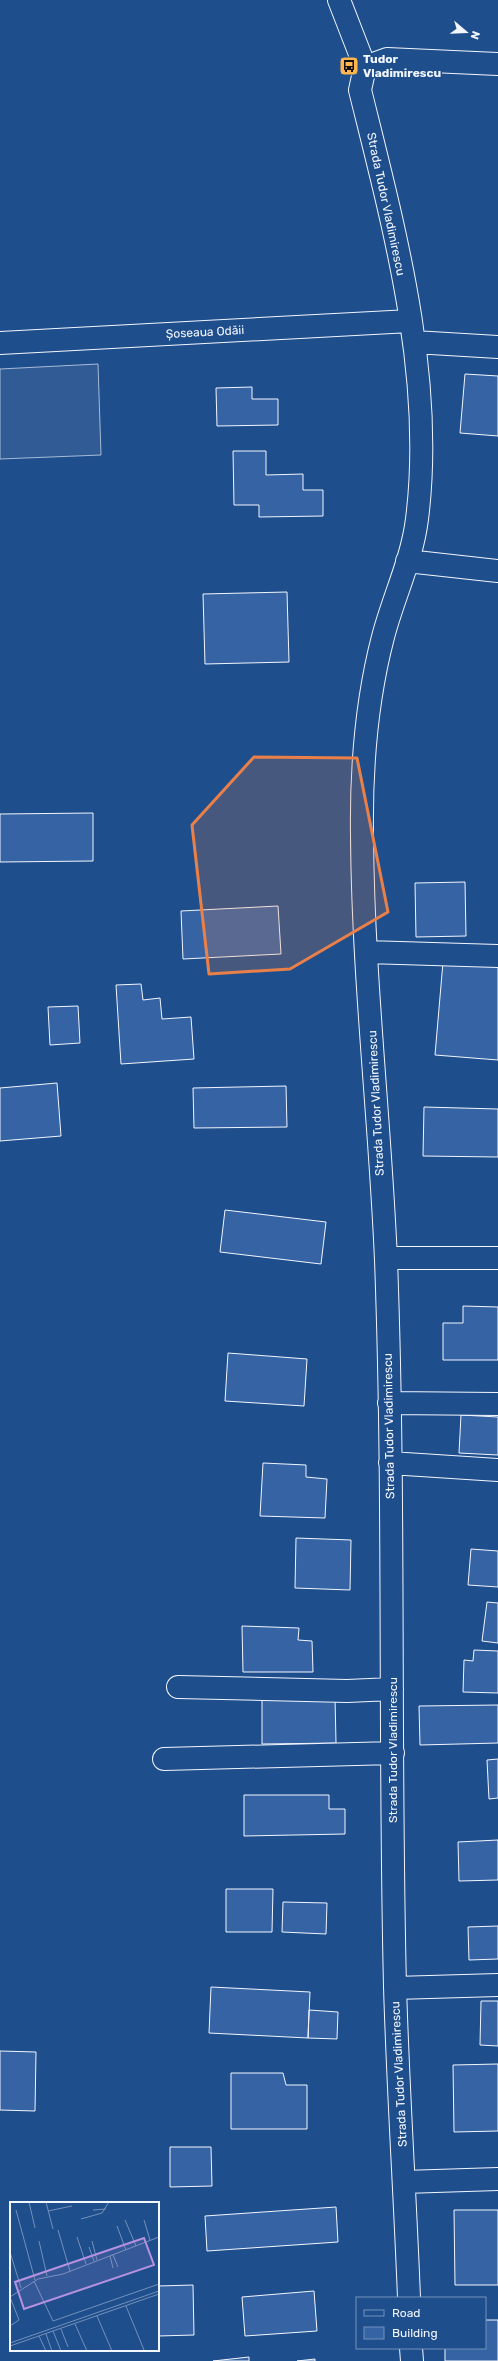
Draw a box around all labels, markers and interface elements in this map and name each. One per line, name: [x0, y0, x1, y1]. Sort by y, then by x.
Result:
north arrow: [446, 12, 486, 52]
text: N: [468, 29, 482, 41]
place label: Tudor Vladimirescu: [363, 52, 441, 80]
bus stop icon: Tudor Vladimirescu: [338, 55, 360, 77]
street label: Strada Tudor Vladimirescu: [364, 131, 408, 277]
street label: Șoseaua Odăii: [166, 323, 245, 341]
street label: Strada Tudor Vladimirescu: [365, 1030, 387, 1176]
street label: Strada Tudor Vladimirescu: [381, 1353, 397, 1499]
street label: Strada Tudor Vladimirescu: [386, 1677, 400, 1823]
street label: Strada Tudor Vladimirescu: [388, 2001, 410, 2147]
inset map: [10, 2202, 159, 2351]
legend: [356, 2297, 486, 2349]
text: Road: [392, 2306, 420, 2320]
text: Building: [392, 2326, 438, 2340]

